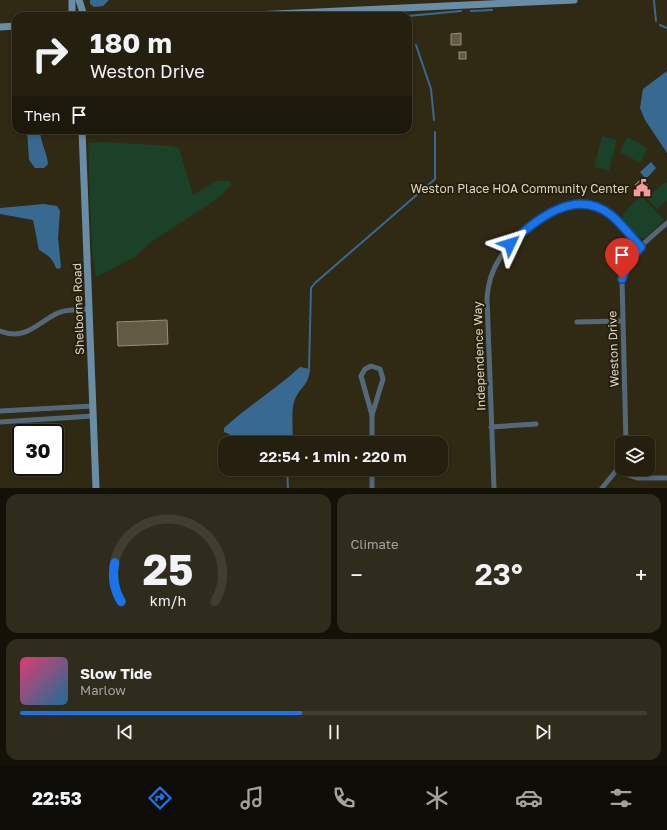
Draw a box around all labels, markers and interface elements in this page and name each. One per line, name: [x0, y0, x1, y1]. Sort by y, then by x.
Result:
text: 180 m: [90, 26, 172, 59]
icon: right: [24, 28, 76, 80]
text: Weston Drive: [90, 60, 205, 82]
icon: arrive: [68, 104, 90, 126]
text: Then: [24, 106, 60, 124]
public building icon: Weston Place HOA Community Center: [632, 178, 652, 198]
place label: Weston Place HOA Community Center: [410, 181, 629, 196]
position arrow: [489, 223, 531, 265]
pin: [605, 238, 639, 279]
icon: arrive: [611, 244, 633, 266]
street label: Shelborne Road: [69, 263, 87, 355]
street label: Independence Way: [470, 301, 488, 411]
street label: Weston Drive: [604, 310, 622, 387]
speed limit sign: 30: [12, 424, 64, 476]
map controls: [615, 436, 655, 476]
button: layers: [615, 436, 655, 476]
text: 22:54 · 1 min · 220 m: [259, 447, 407, 465]
text: Climate: [351, 536, 398, 552]
text: 25: [143, 543, 194, 593]
text: 23°: [475, 556, 523, 592]
text: −: [351, 561, 363, 588]
text: +: [635, 561, 647, 588]
text: km/h: [150, 591, 186, 608]
text: Slow Tide: [80, 664, 152, 682]
text: Marlow: [80, 682, 126, 698]
icon: previous: [114, 721, 136, 743]
icon: pause: [323, 721, 345, 743]
icon: next: [532, 721, 554, 743]
icon: directions: [146, 784, 174, 812]
icon: music: [238, 784, 266, 812]
icon: phone: [330, 784, 358, 812]
icon: climate: [423, 784, 451, 812]
icon: car: [515, 784, 543, 812]
icon: filters: [607, 784, 635, 812]
text: 22:53: [32, 787, 82, 809]

